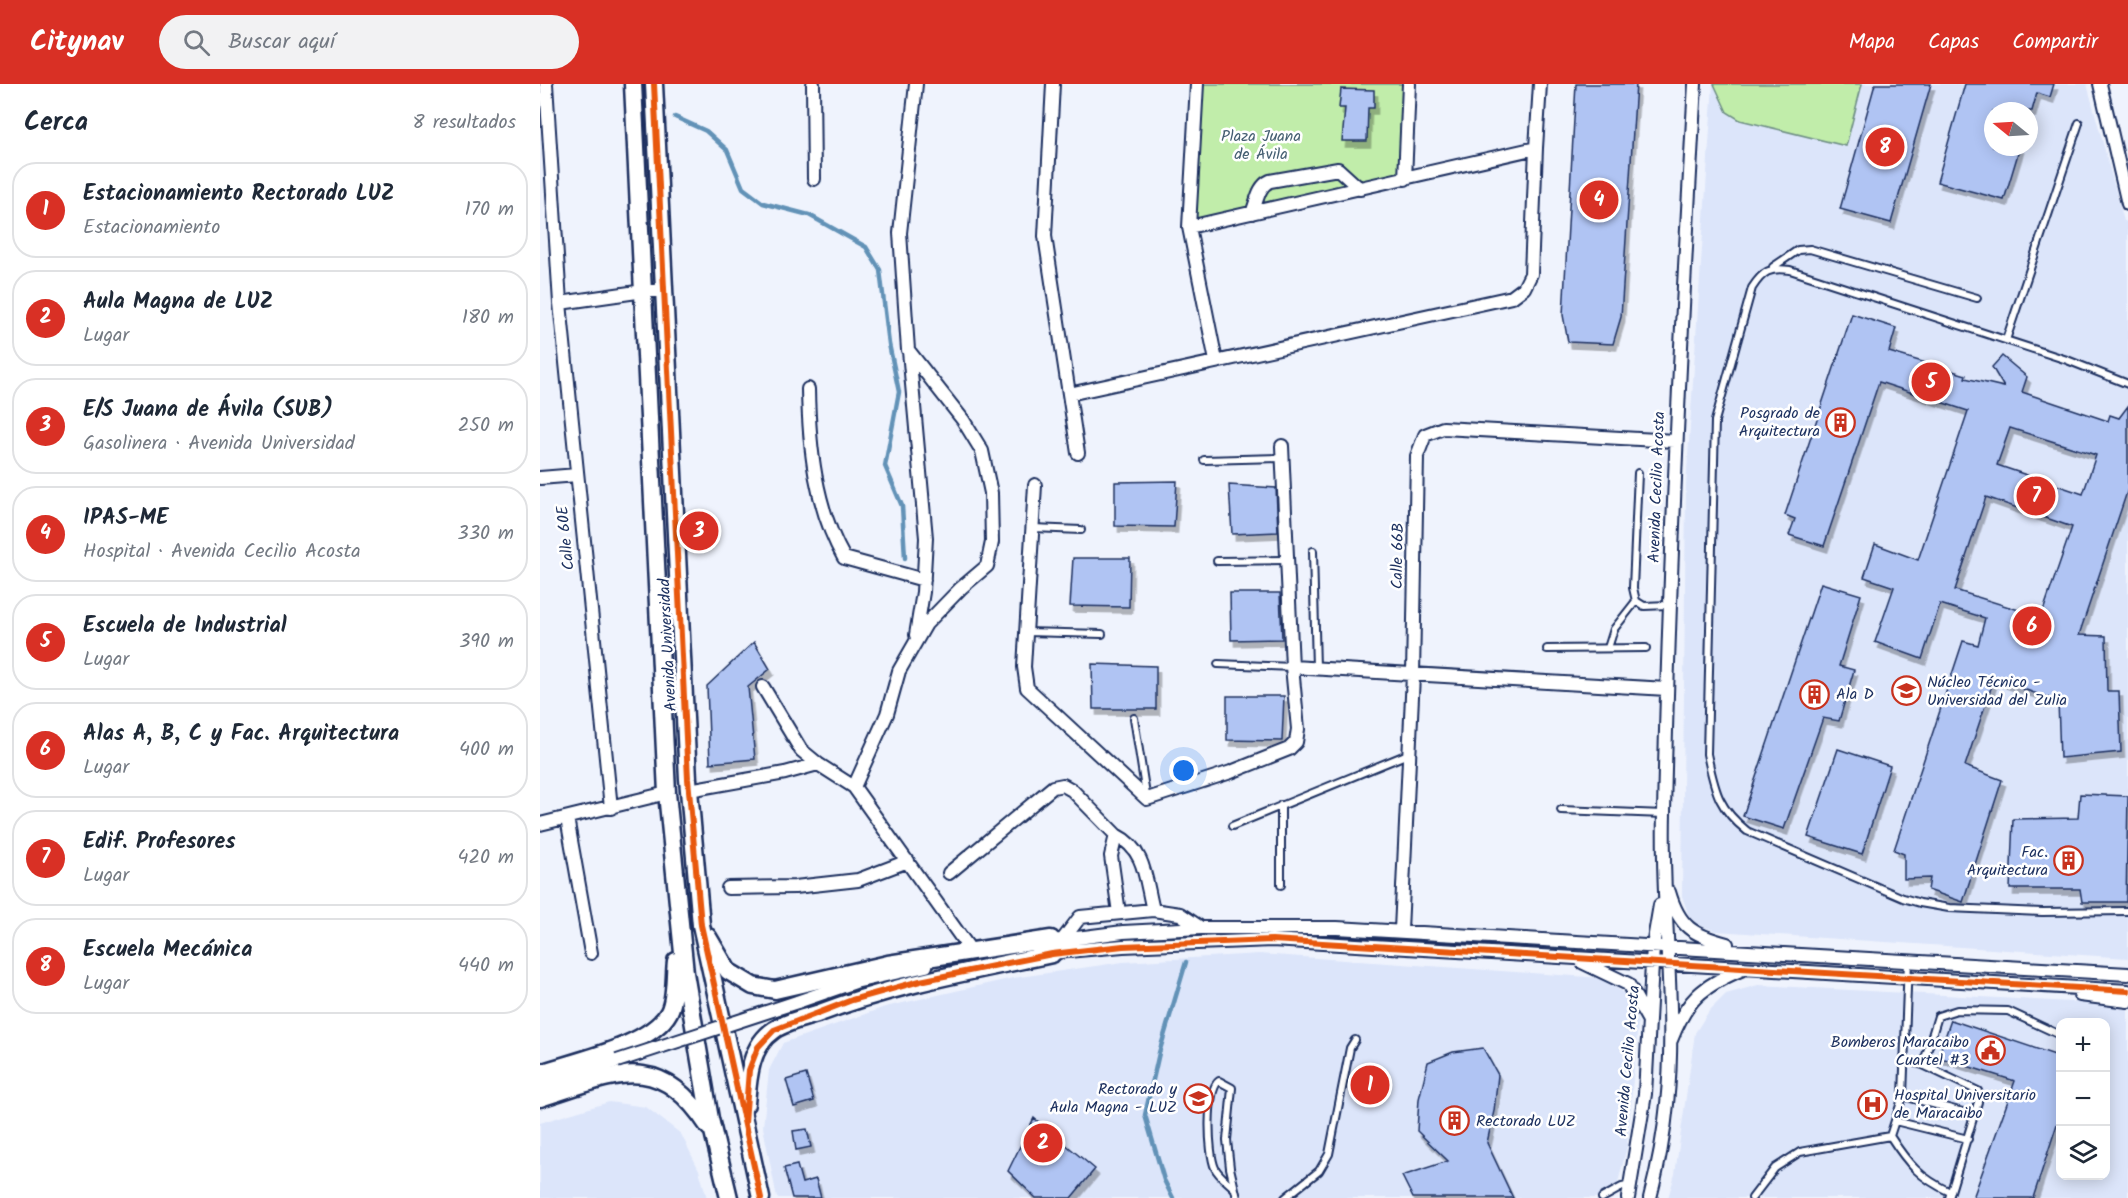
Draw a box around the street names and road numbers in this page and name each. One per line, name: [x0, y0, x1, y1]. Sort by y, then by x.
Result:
street label: Avenida Cecilio Acosta: [1642, 411, 1672, 563]
street label: Calle 60E: [550, 504, 582, 572]
street label: Calle 66B: [1385, 523, 1411, 589]
street label: Avenida Universidad: [652, 577, 684, 712]
street label: Avenida Cecilio Acosta: [1609, 984, 1647, 1138]

